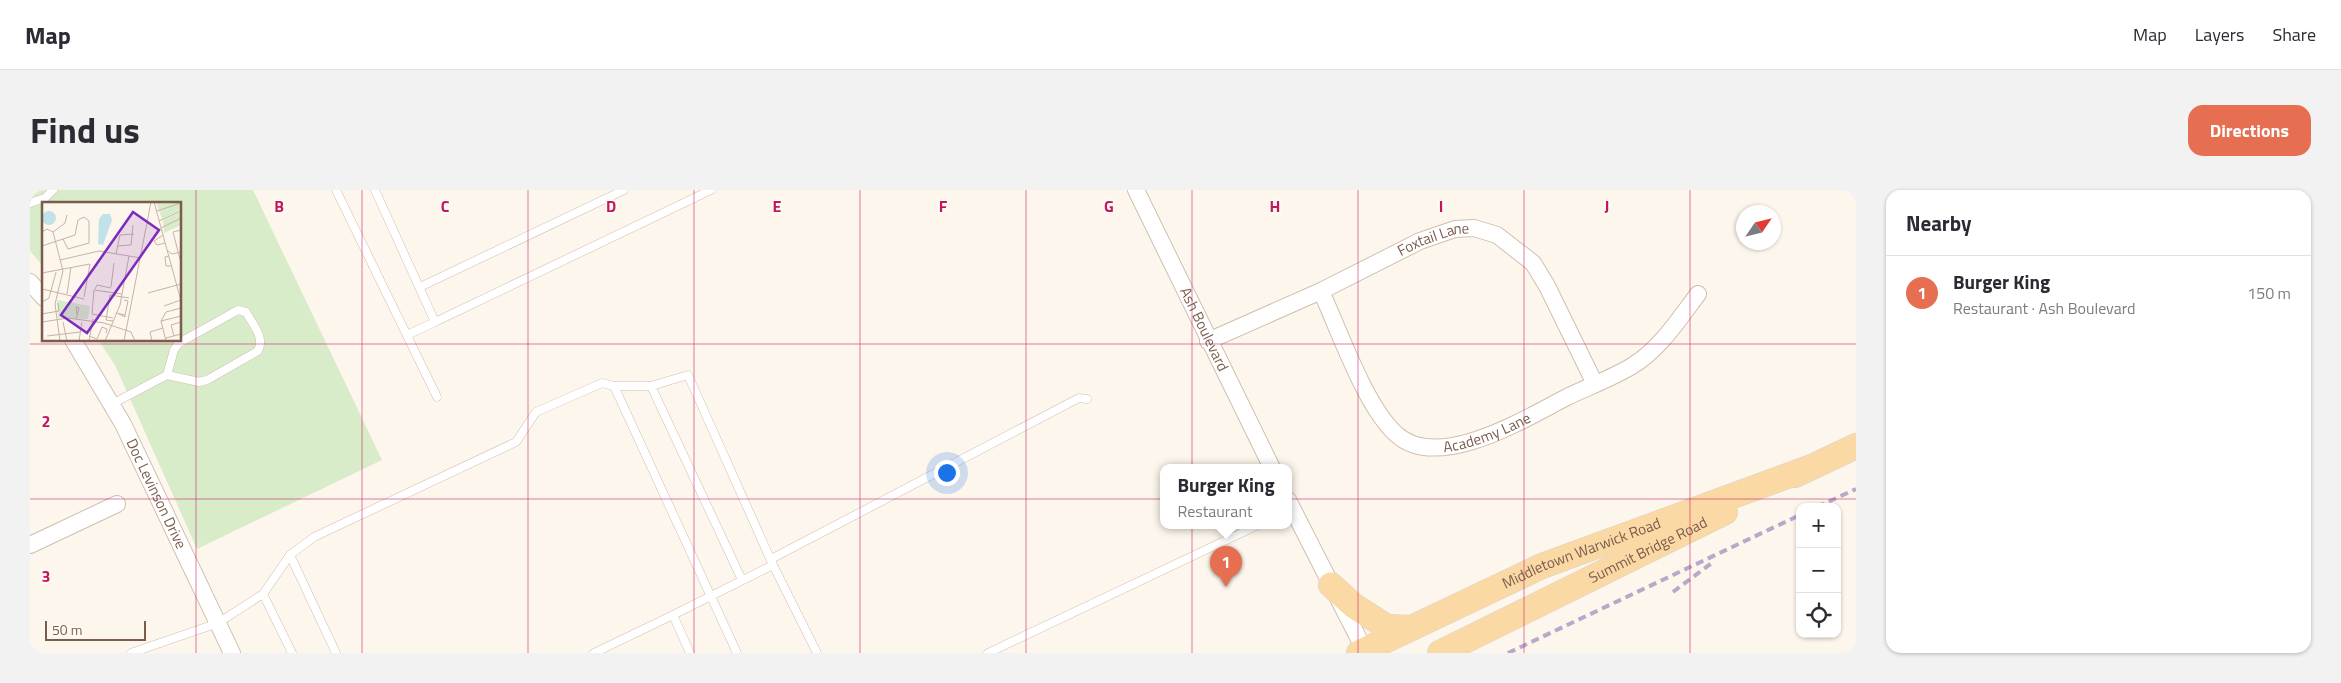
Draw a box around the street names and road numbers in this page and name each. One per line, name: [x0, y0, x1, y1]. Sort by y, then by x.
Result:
street label: Foxtail Lane: [1393, 216, 1470, 262]
street label: Ash Boulevard: [1174, 283, 1235, 375]
street label: Academy Lane: [1442, 406, 1535, 458]
street label: Doc Levinson Drive: [121, 435, 193, 553]
street label: Middletown Warwick Road: [1498, 511, 1664, 594]
street label: Summit Bridge Road: [1584, 511, 1711, 589]

